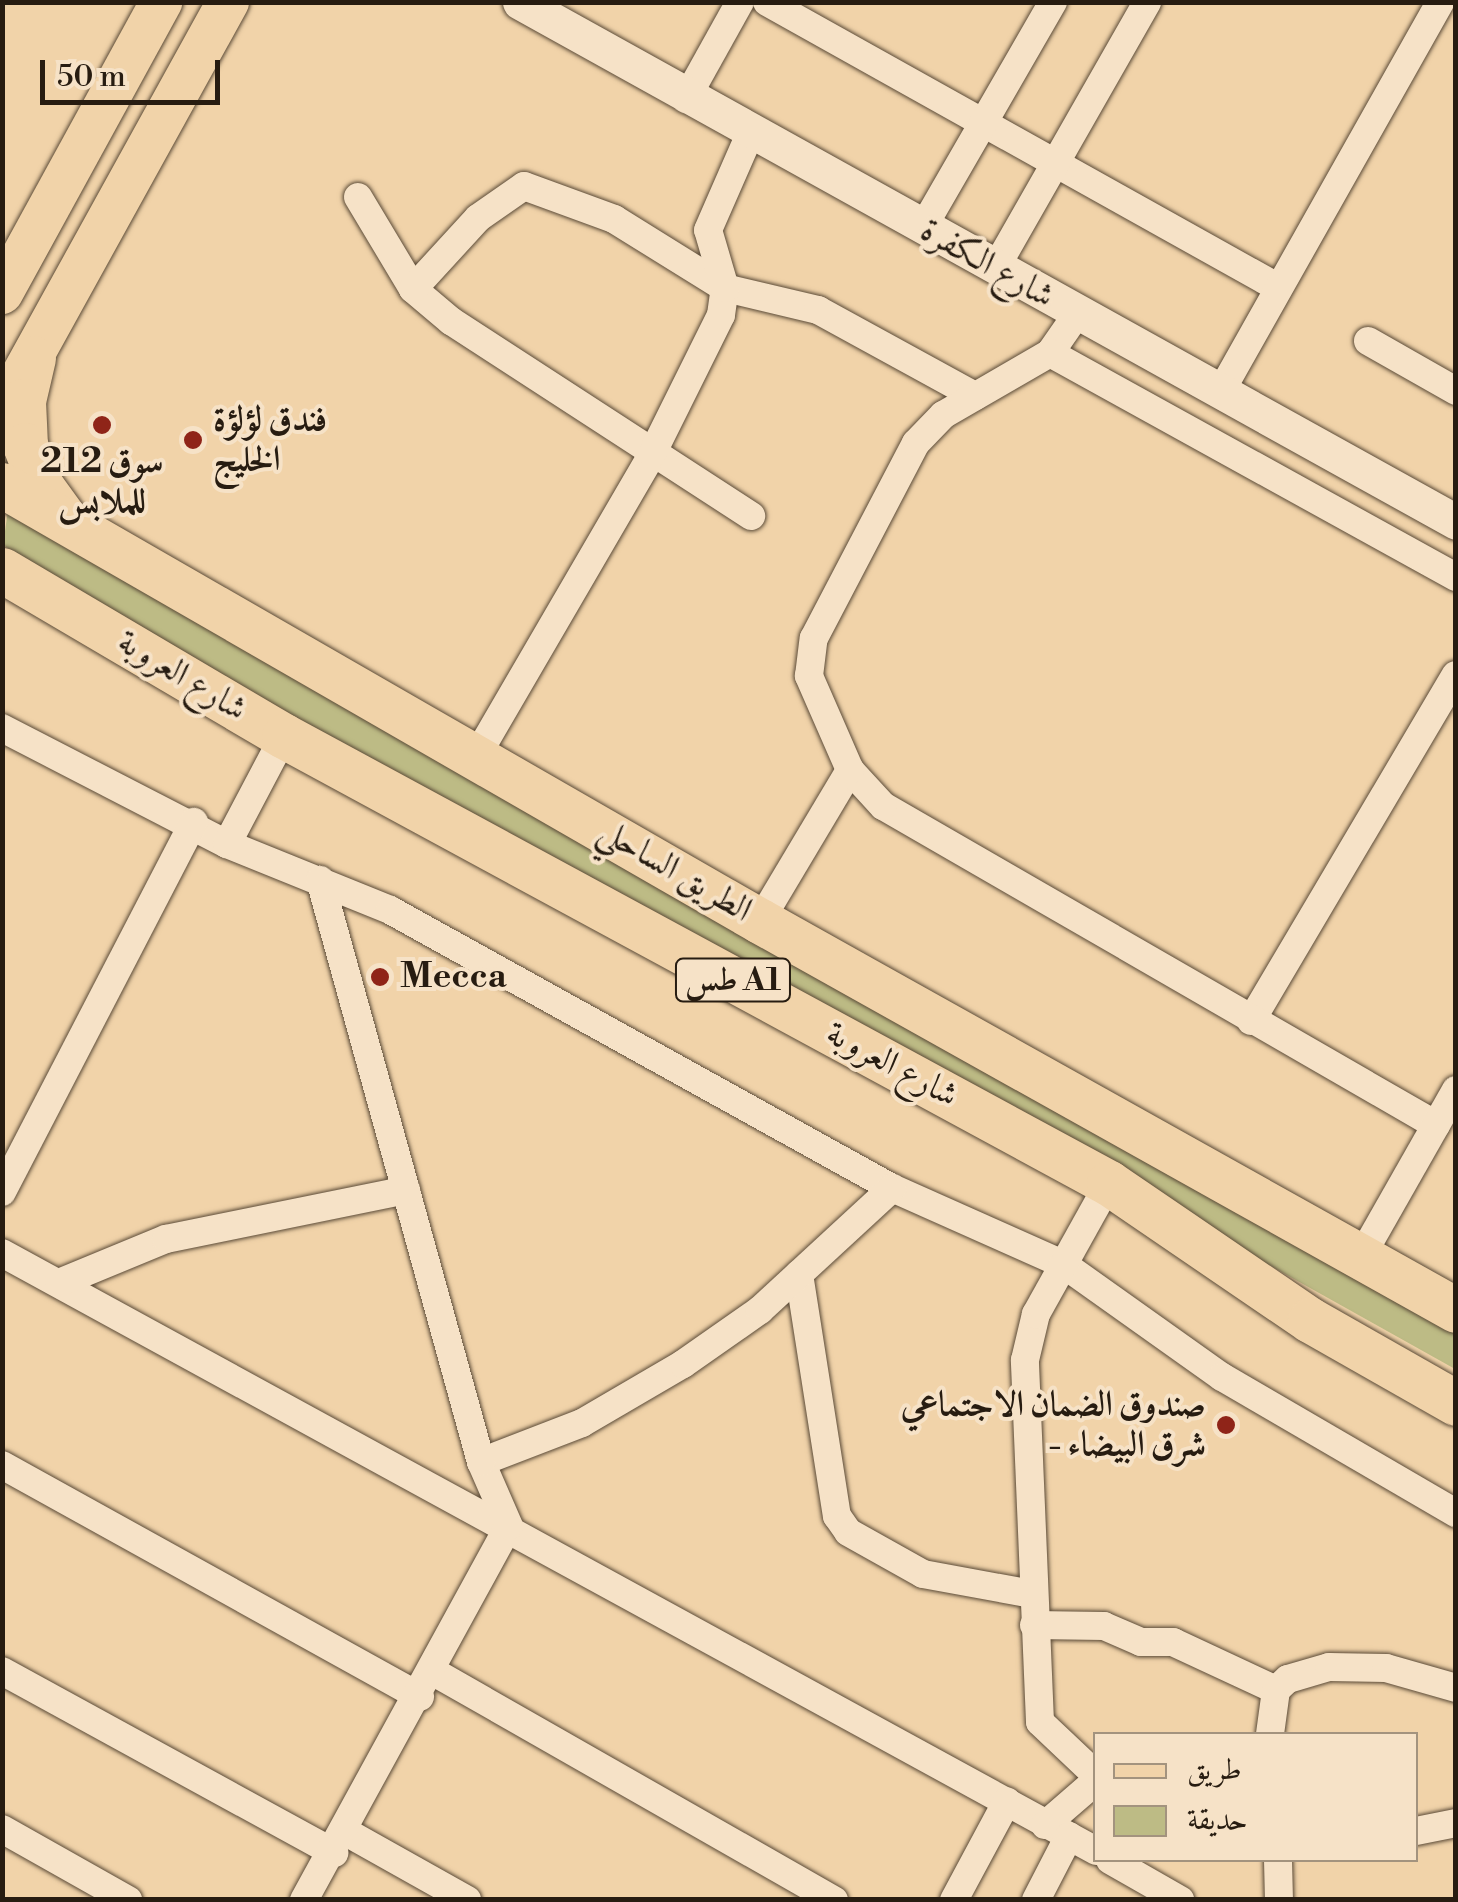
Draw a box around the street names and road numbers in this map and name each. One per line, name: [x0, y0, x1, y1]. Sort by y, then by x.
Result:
street label: شارع الكفرة: [913, 210, 1061, 318]
street label: شارع العروبة: [110, 621, 254, 731]
street label: الطريق الساحلي: [591, 810, 759, 932]
road number: طس A1: [673, 953, 793, 1007]
street label: شارع العروبة: [819, 1013, 965, 1117]

